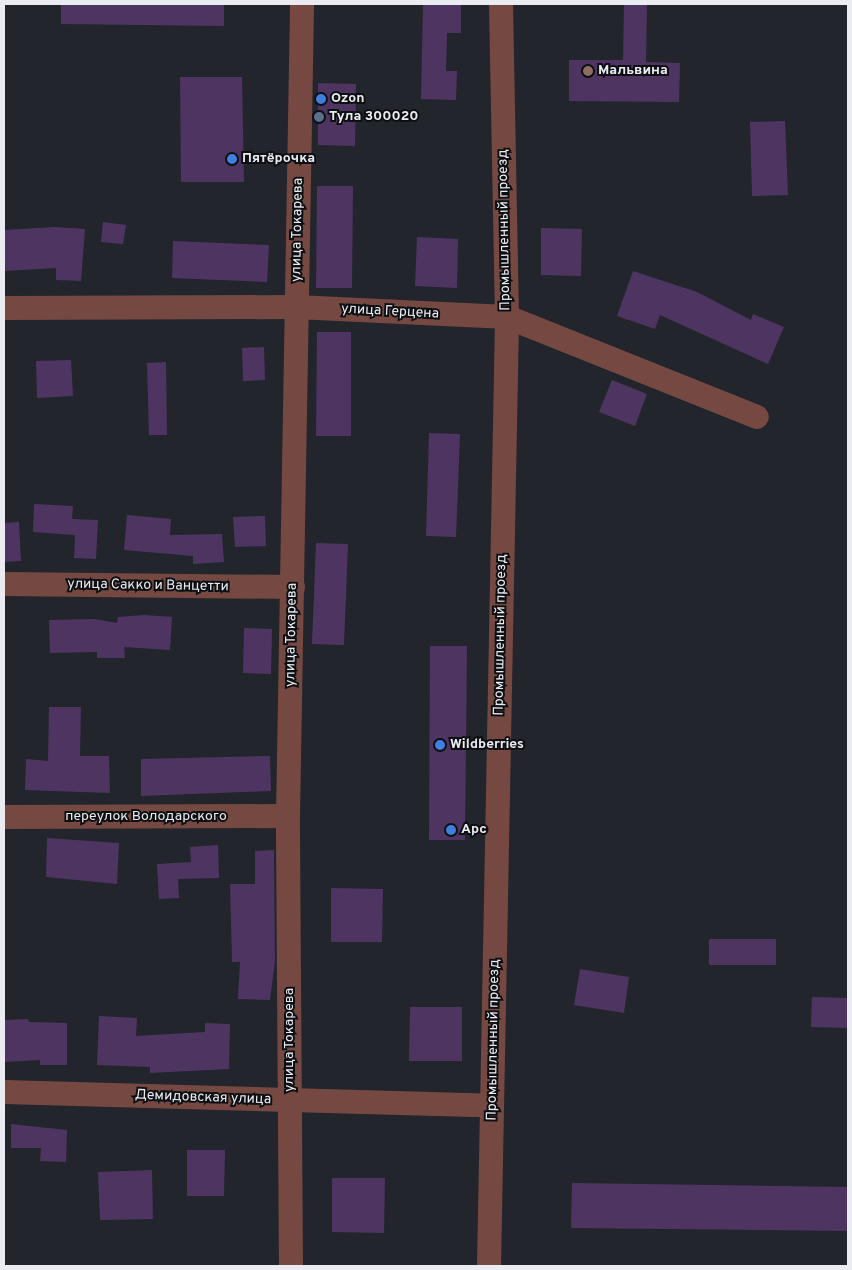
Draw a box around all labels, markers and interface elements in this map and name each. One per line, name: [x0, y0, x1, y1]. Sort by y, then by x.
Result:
place label: Мальвина: [598, 63, 668, 79]
marker: Мальвина: [582, 65, 594, 77]
place label: Ozon: [331, 91, 364, 107]
marker: Ozon: [315, 93, 327, 105]
place label: Тула 300020: [329, 109, 419, 125]
marker: Тула 300020: [313, 111, 325, 123]
street label: Промышленный проезд: [495, 149, 515, 311]
place label: Пятёрочка: [242, 151, 315, 167]
marker: Пятёрочка: [226, 153, 238, 165]
street label: улица Токарева: [289, 178, 307, 282]
street label: улица Герцена: [341, 301, 439, 323]
street label: Промышленный проезд: [491, 554, 511, 716]
street label: улица Сакко и Ванцетти: [67, 576, 229, 596]
street label: улица Токарева: [283, 583, 301, 687]
place label: Wildberries: [450, 737, 524, 753]
marker: Wildberries: [434, 739, 446, 751]
street label: переулок Володарского: [65, 809, 227, 825]
place label: Арс: [461, 822, 487, 838]
marker: Арс: [445, 824, 457, 836]
street label: Промышленный проезд: [484, 959, 504, 1121]
street label: улица Токарева: [282, 988, 298, 1092]
street label: Демидовская улица: [135, 1087, 271, 1109]

